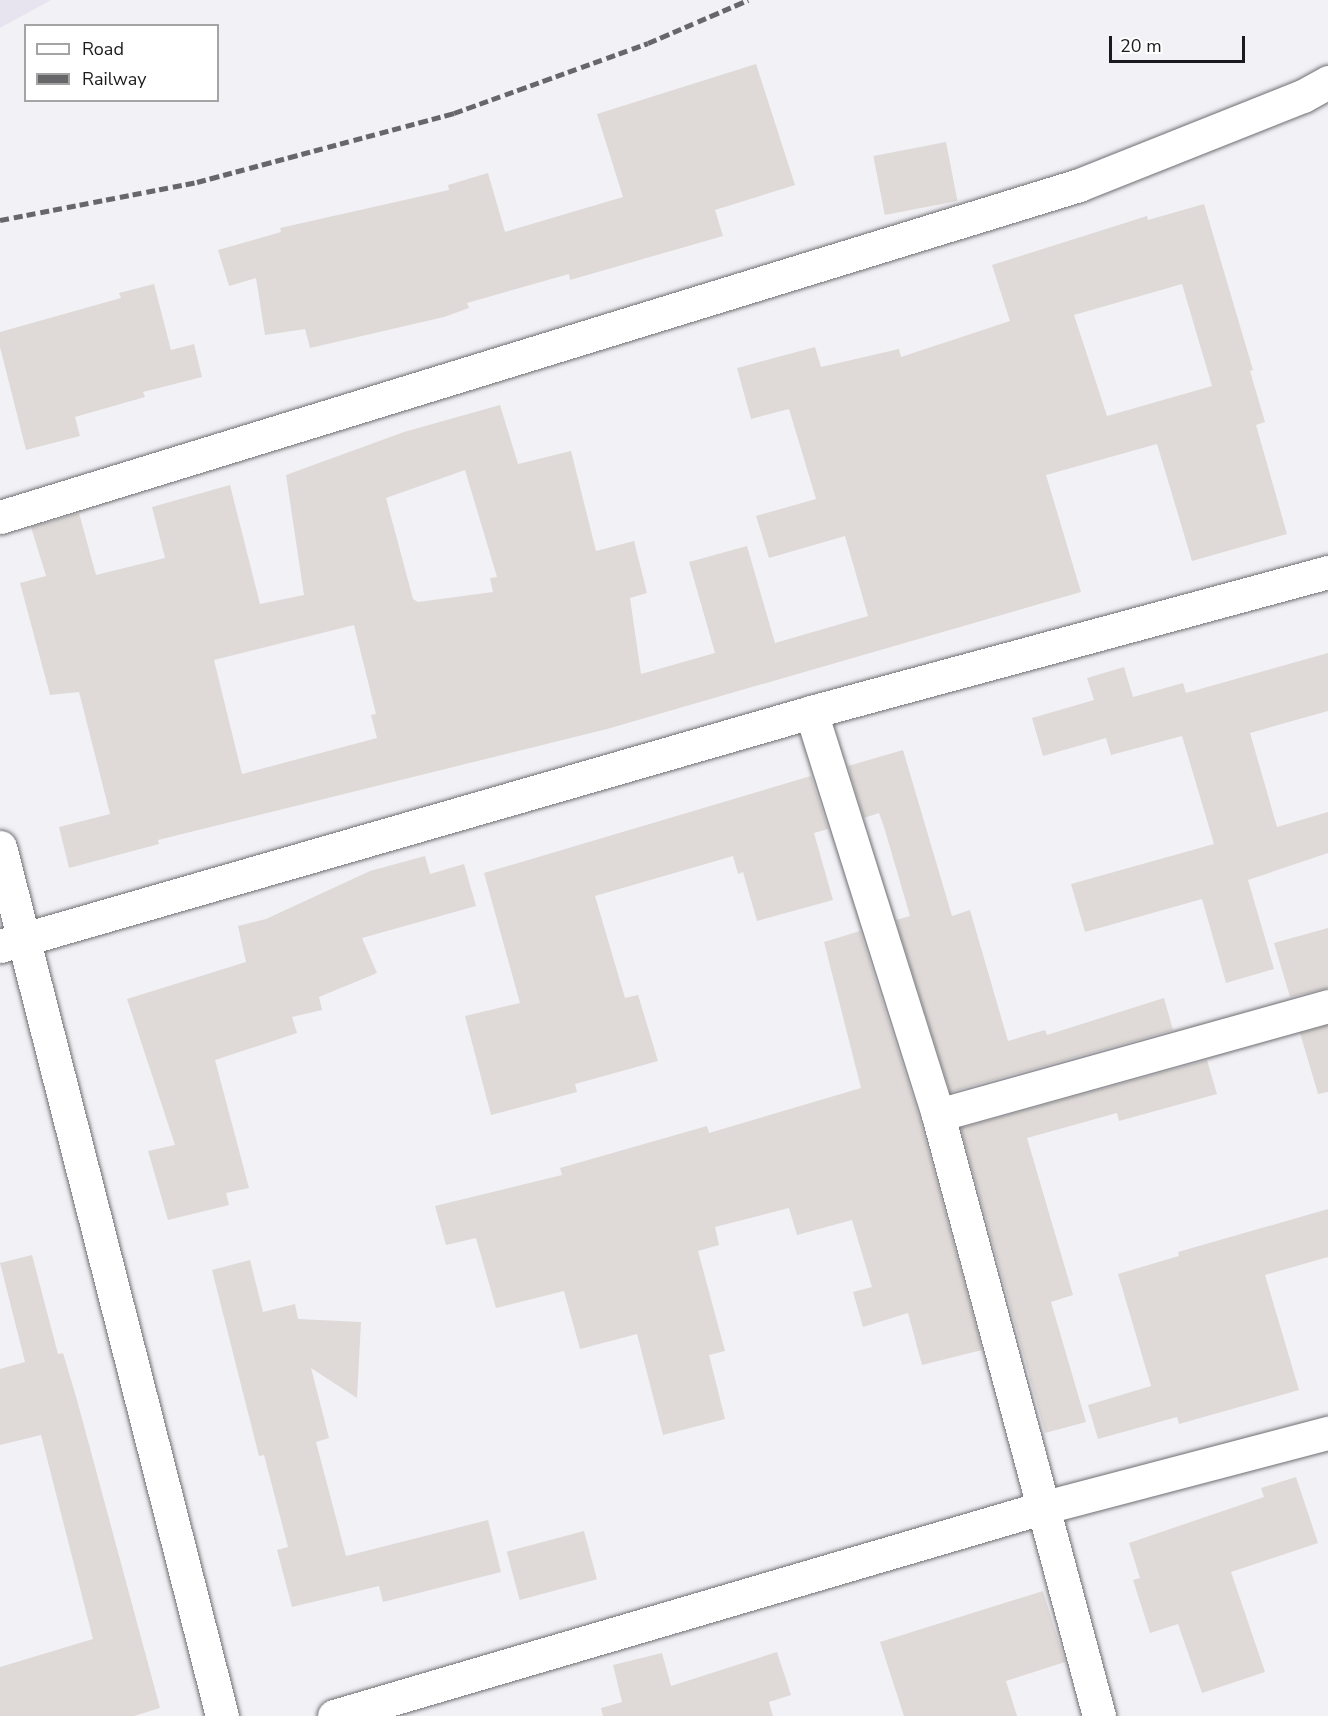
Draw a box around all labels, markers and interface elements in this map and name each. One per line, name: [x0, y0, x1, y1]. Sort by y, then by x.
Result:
legend: [24, 24, 219, 102]
scale bar: [1112, 24, 1248, 62]
text: 20 m: [1120, 34, 1162, 58]
text: Road: [82, 37, 124, 61]
text: Railway: [82, 67, 147, 91]

